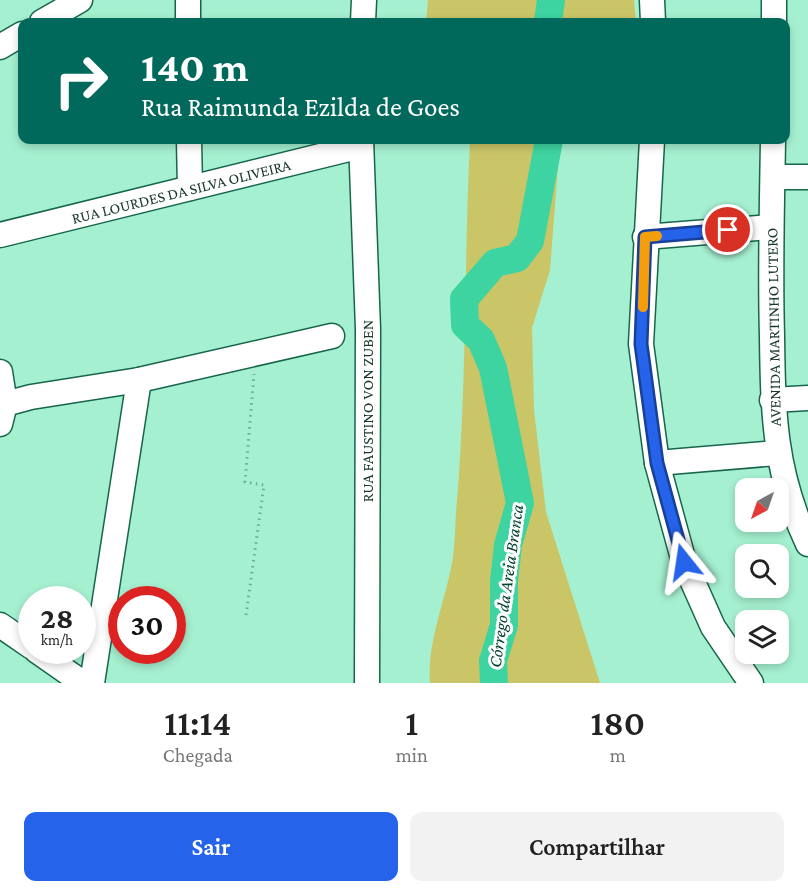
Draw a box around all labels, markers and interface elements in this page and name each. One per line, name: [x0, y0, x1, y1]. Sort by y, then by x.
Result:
icon: right: [42, 42, 120, 120]
text: 140 m: [141, 43, 249, 90]
text: Rua Raimunda Ezilda de Goes: [141, 92, 460, 122]
street label: RUA LOURDES DA SILVA OLIVEIRA: [70, 156, 293, 227]
pin: [702, 204, 753, 255]
icon: arrive: [711, 213, 744, 246]
street label: AVENIDA MARTINHO LUTERO: [763, 227, 784, 427]
street label: RUA FAUSTINO VON ZUBEN: [359, 320, 376, 502]
north arrow: [735, 478, 789, 532]
map controls: [735, 478, 789, 664]
water label: Córrego da Areia Branca: [485, 503, 527, 669]
position arrow: [652, 530, 716, 594]
button: search: [735, 544, 789, 598]
speed limit sign: 30: [108, 586, 186, 664]
text: 28: [41, 601, 73, 634]
button: layers: [735, 610, 789, 664]
text: km/h: [41, 632, 73, 648]
text: 11:14: [164, 703, 231, 743]
text: 1: [405, 703, 418, 743]
text: 180: [591, 703, 645, 743]
text: Chegada: [163, 744, 233, 766]
text: min: [396, 744, 428, 766]
text: m: [610, 744, 626, 766]
button: Sair: [24, 812, 398, 881]
button: Compartilhar: [410, 812, 784, 881]

